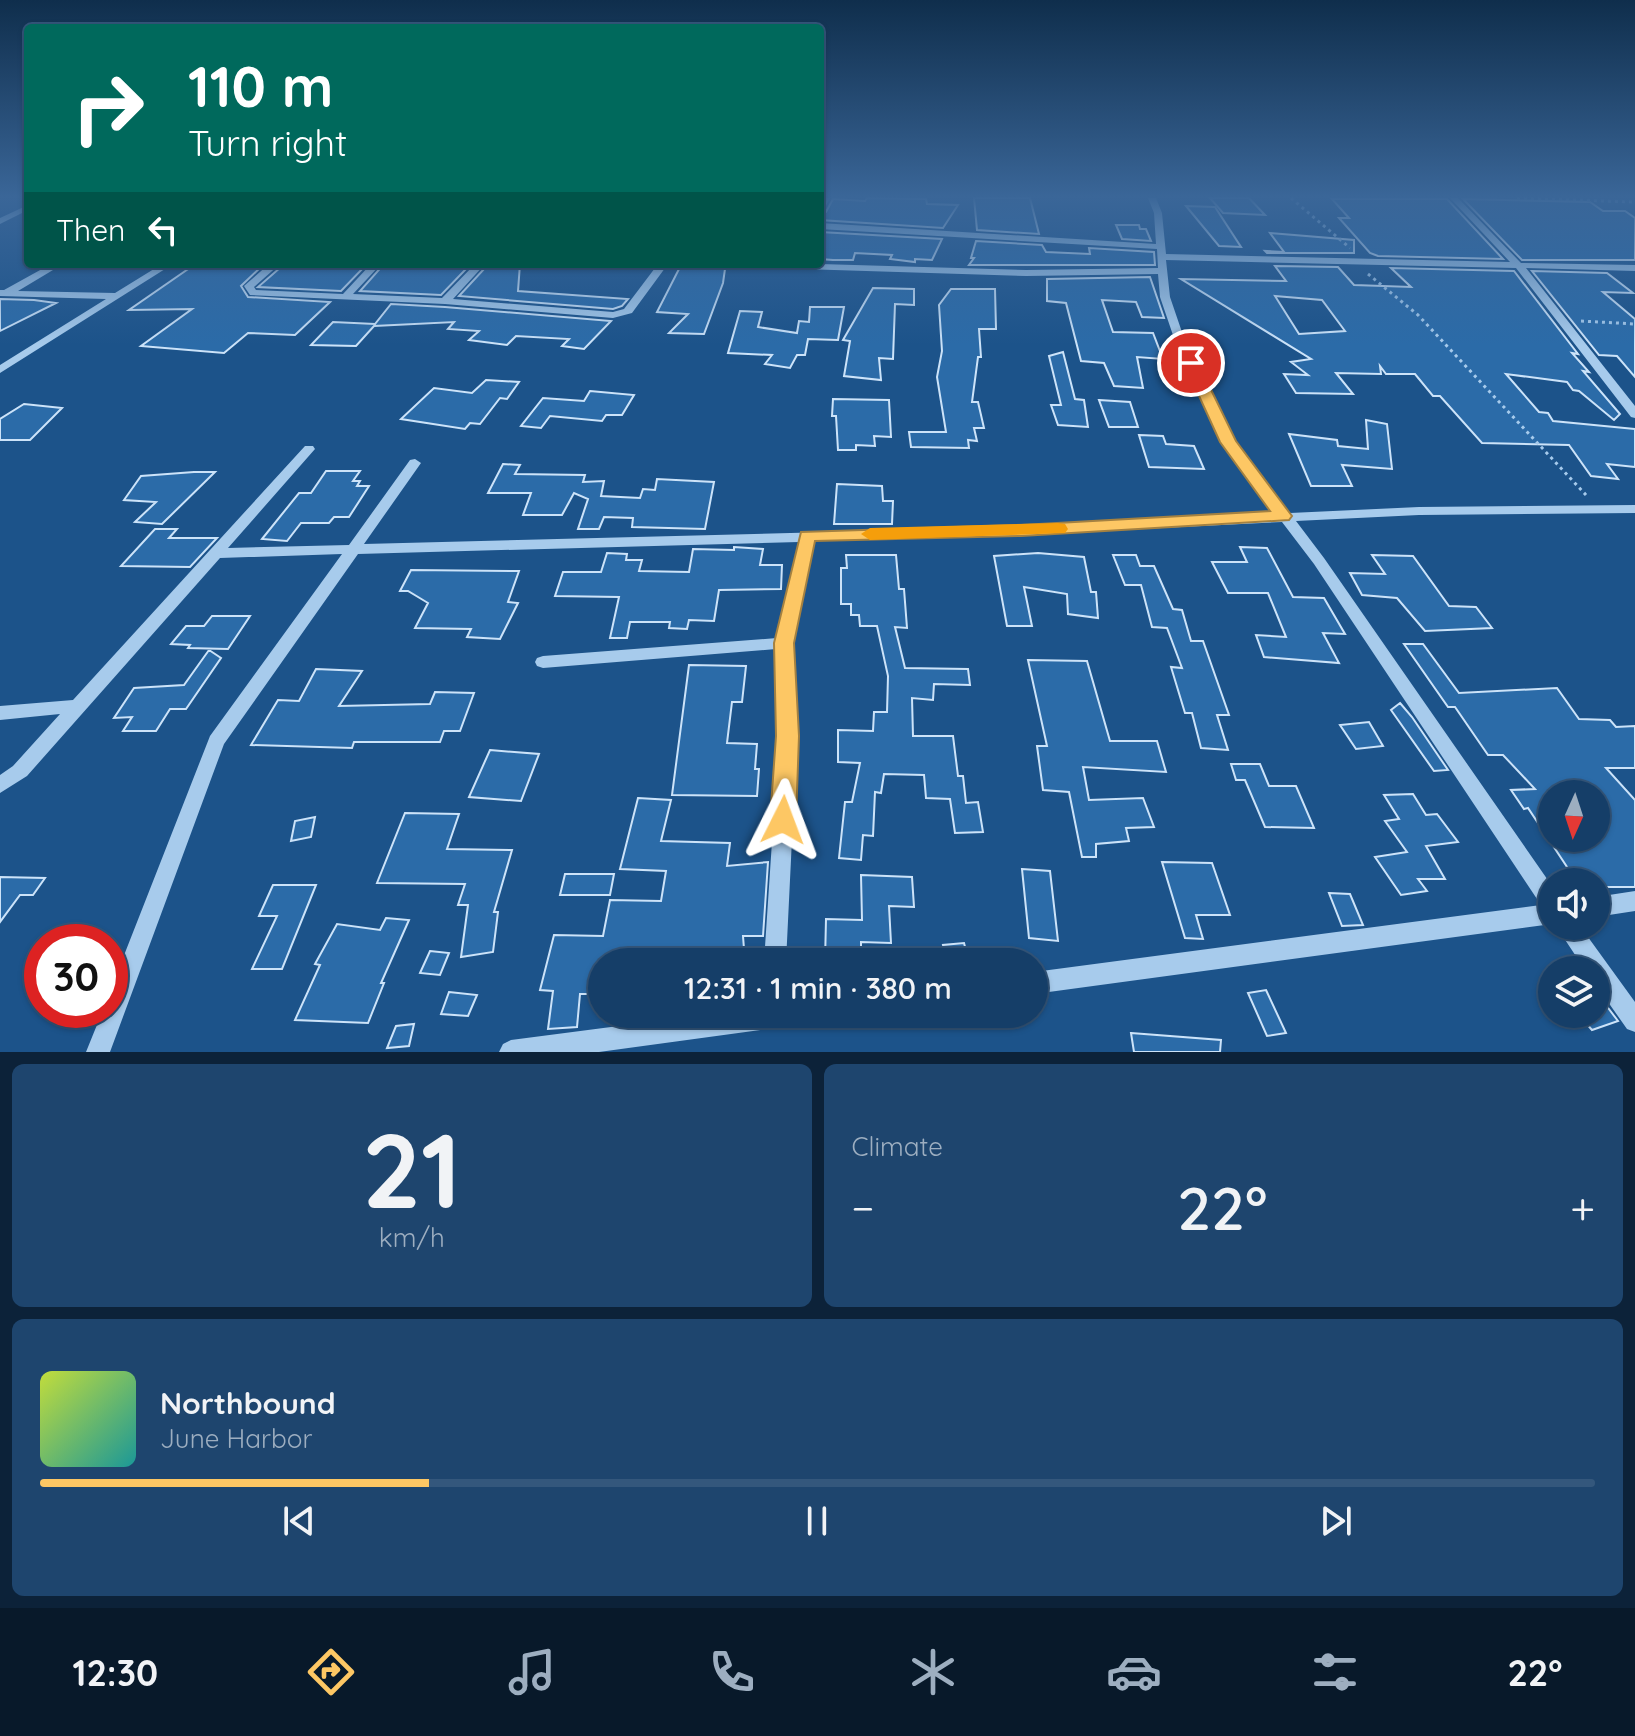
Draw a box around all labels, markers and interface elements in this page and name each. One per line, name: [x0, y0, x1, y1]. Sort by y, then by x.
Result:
text: 110 m: [188, 51, 333, 121]
icon: right: [56, 56, 160, 160]
text: Turn right: [188, 120, 347, 165]
icon: left: [141, 208, 185, 252]
text: Then: [56, 211, 125, 249]
pin: [1157, 329, 1225, 397]
icon: arrive: [1169, 341, 1213, 385]
position arrow: [741, 778, 825, 862]
north arrow: [1538, 780, 1610, 852]
map controls: [1538, 780, 1610, 1028]
button: sound: [1538, 868, 1610, 940]
speed limit sign: 30: [24, 924, 128, 1028]
button: layers: [1538, 956, 1610, 1028]
text: 12:31 · 1 min · 380 m: [684, 969, 952, 1007]
text: 21: [362, 1104, 462, 1234]
text: Climate: [852, 1130, 943, 1163]
text: 22°: [1177, 1170, 1267, 1245]
text: −: [852, 1180, 874, 1235]
text: +: [1570, 1180, 1595, 1235]
text: km/h: [379, 1221, 445, 1254]
text: Northbound: [160, 1384, 336, 1422]
text: June Harbor: [160, 1422, 312, 1455]
icon: previous: [277, 1499, 321, 1543]
icon: pause: [795, 1499, 839, 1543]
icon: next: [1314, 1499, 1358, 1543]
icon: directions: [303, 1644, 359, 1700]
icon: music: [504, 1644, 560, 1700]
icon: phone: [704, 1644, 760, 1700]
icon: climate: [905, 1644, 961, 1700]
icon: car: [1106, 1644, 1162, 1700]
icon: filters: [1307, 1644, 1363, 1700]
text: 12:30: [72, 1650, 158, 1695]
text: 22°: [1507, 1650, 1563, 1695]

